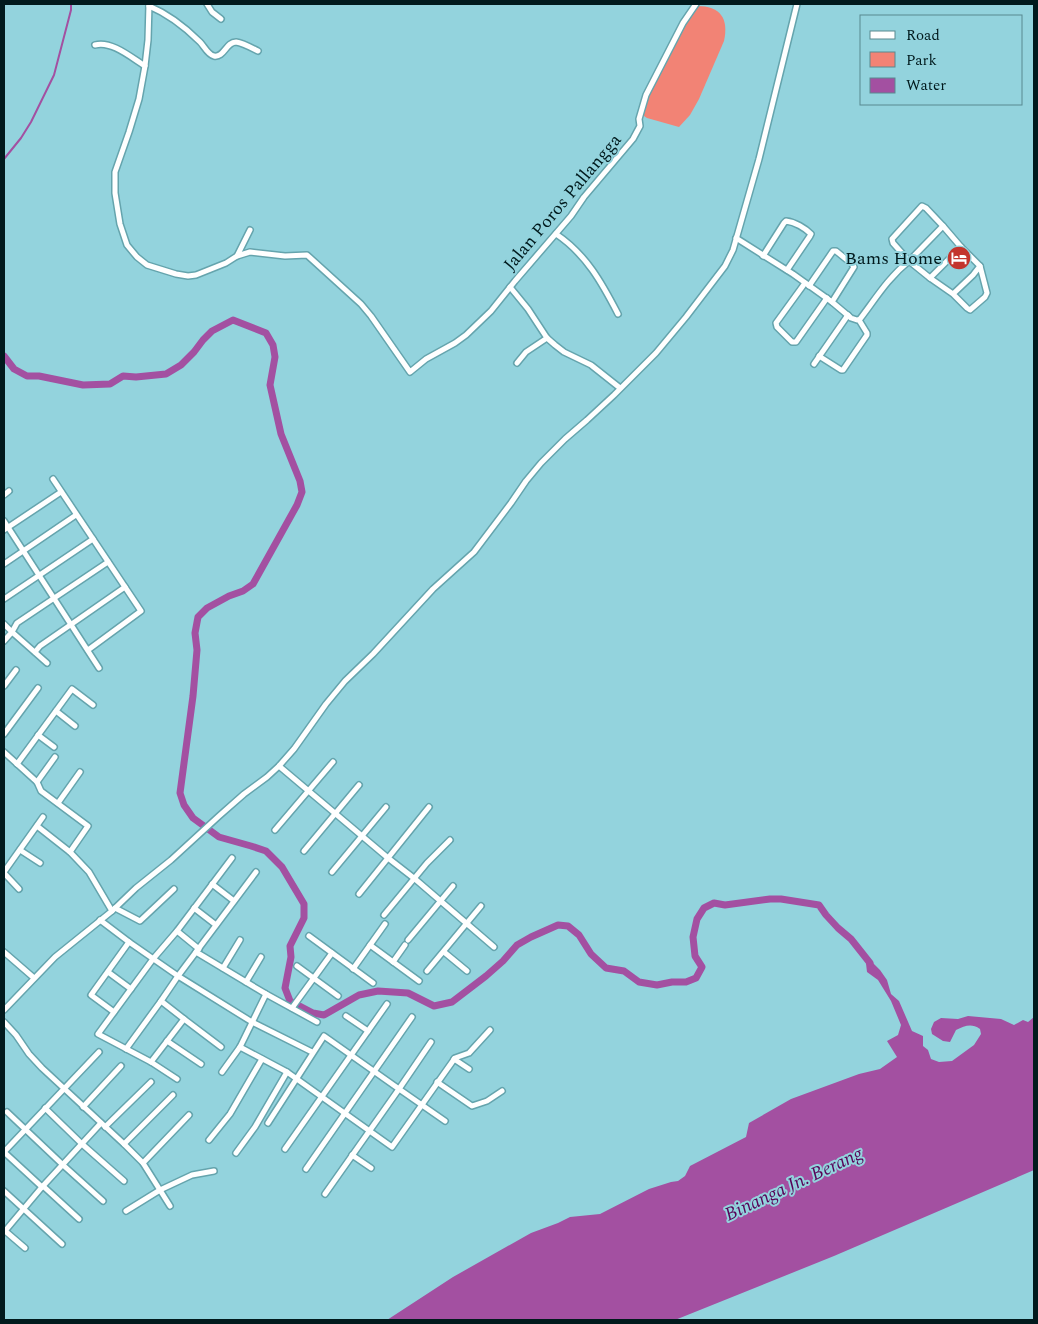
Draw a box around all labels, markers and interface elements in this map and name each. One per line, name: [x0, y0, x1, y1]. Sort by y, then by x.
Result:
legend: [860, 15, 1023, 105]
text: Road: [906, 24, 940, 47]
text: Park: [906, 49, 937, 72]
text: Water: [906, 74, 946, 97]
street label: Jalan Poros Pallangga: [497, 128, 628, 277]
place label: Bams Home: [845, 245, 942, 272]
hotel icon: Bams Home: [946, 245, 972, 271]
water label: Binanga Jn. Berang: [720, 1139, 868, 1229]

